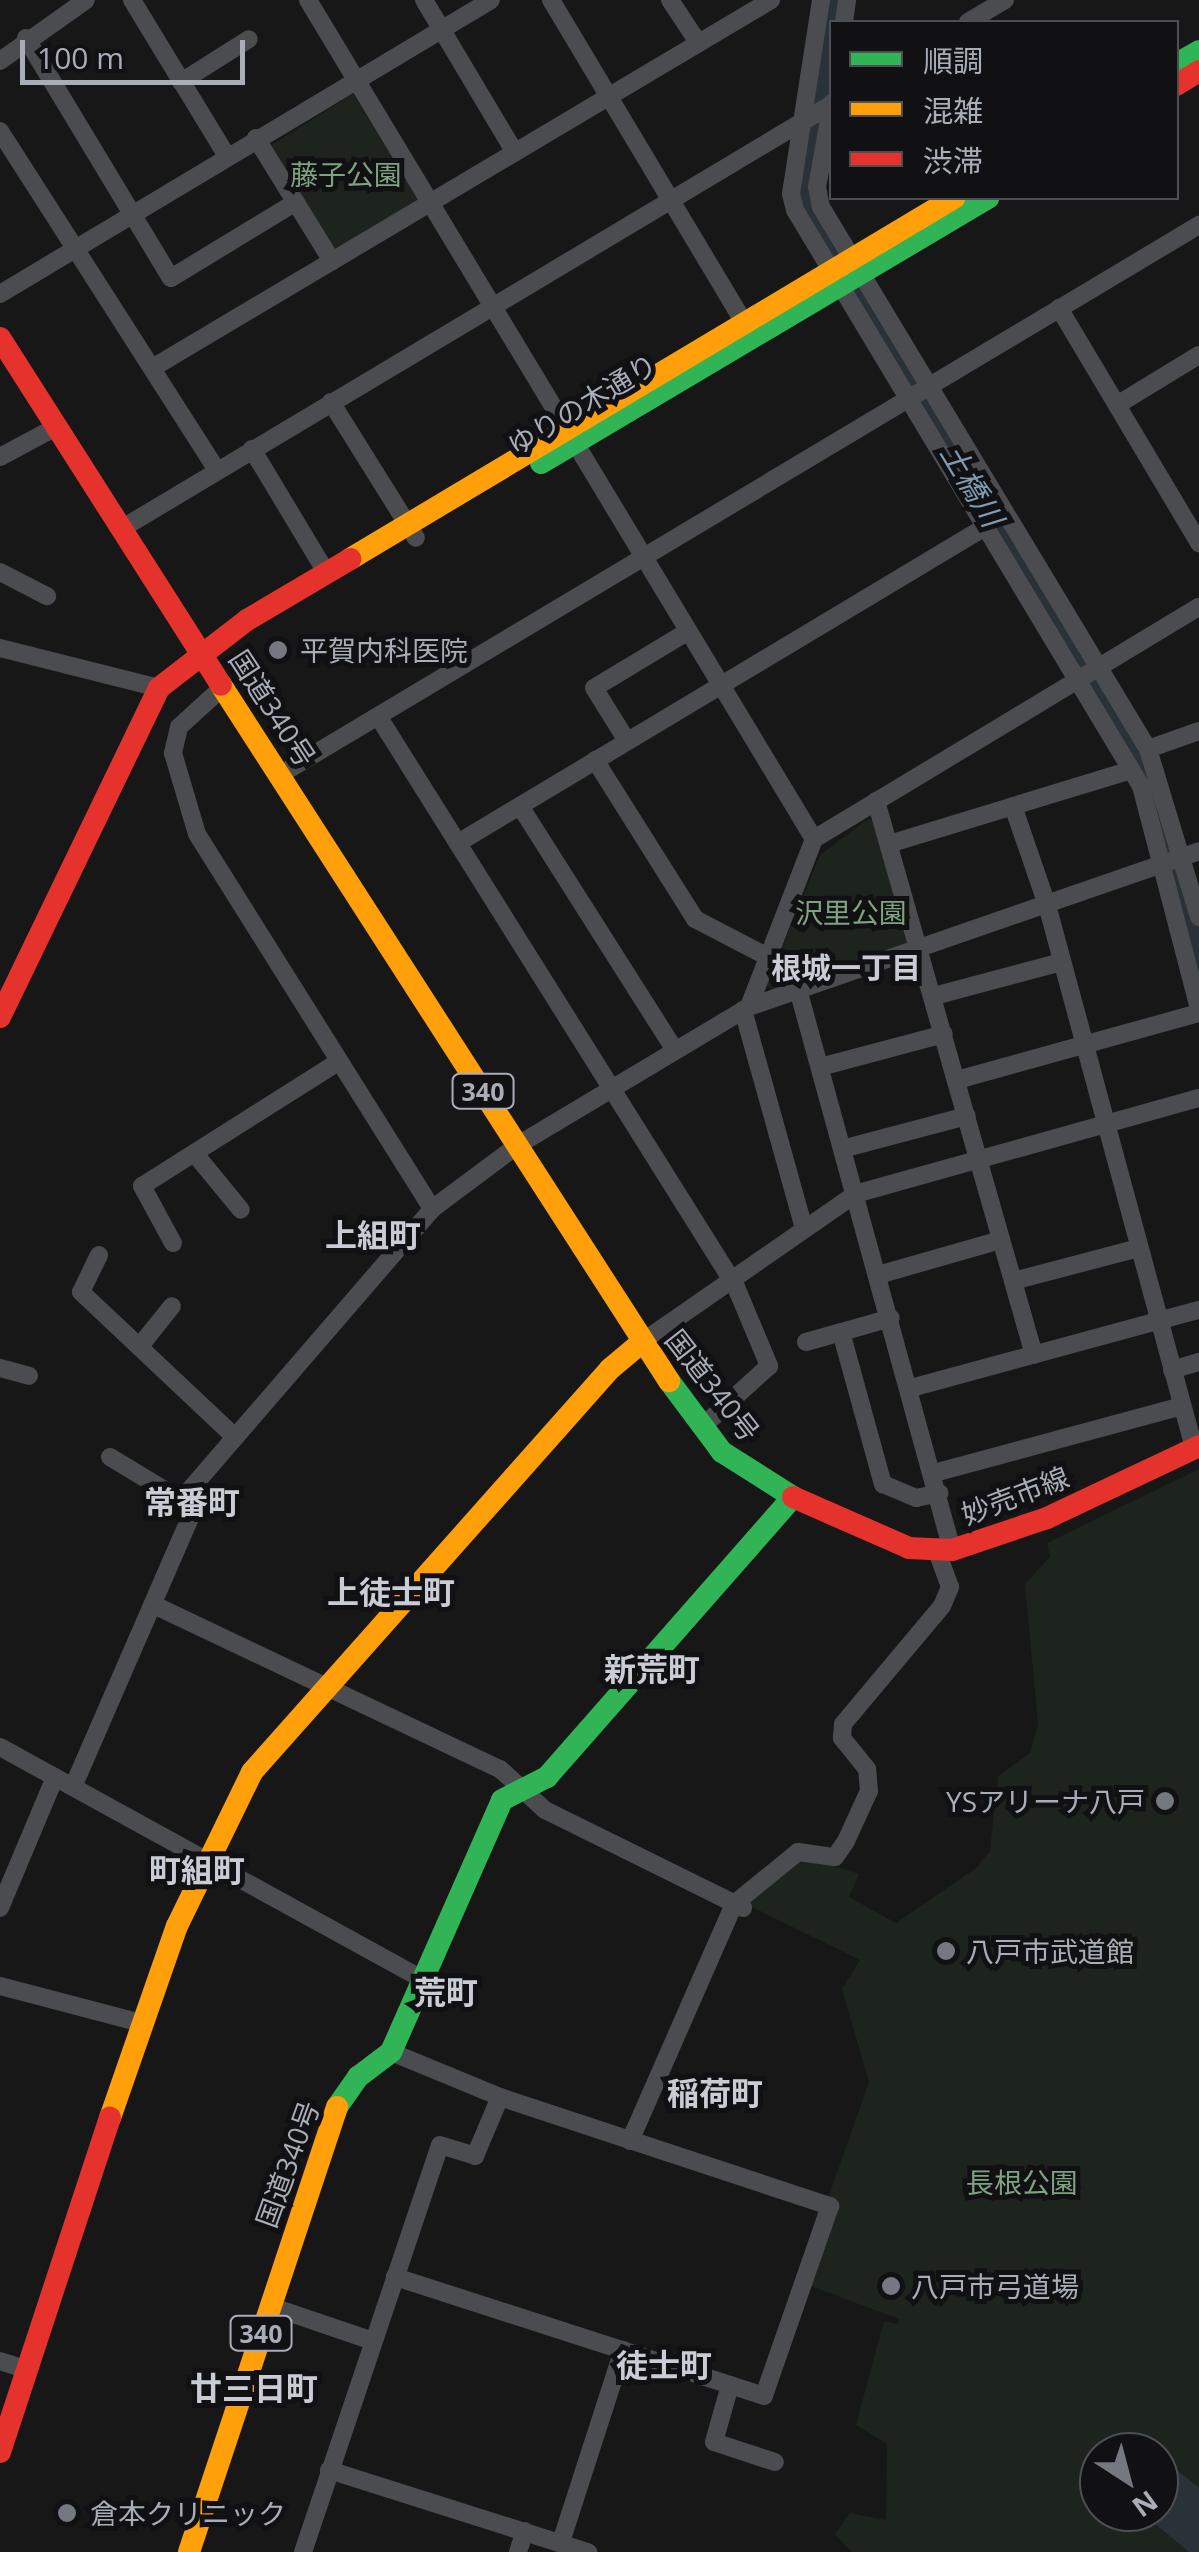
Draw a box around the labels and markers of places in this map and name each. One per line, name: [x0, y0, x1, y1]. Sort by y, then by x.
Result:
place label: 平賀内科医院: [300, 633, 468, 667]
marker: 平賀内科医院: [265, 637, 291, 663]
place label: YSアリーナ八戸: [946, 1784, 1145, 1818]
marker: YSアリーナ八戸: [1154, 1790, 1176, 1812]
place label: 八戸市武道館: [966, 1934, 1134, 1968]
marker: 八戸市武道館: [935, 1940, 957, 1962]
place label: 八戸市弓道場: [911, 2269, 1079, 2303]
marker: 八戸市弓道場: [880, 2275, 902, 2297]
place label: 倉本クリニック: [90, 2496, 286, 2530]
marker: 倉本クリニック: [54, 2500, 80, 2526]

